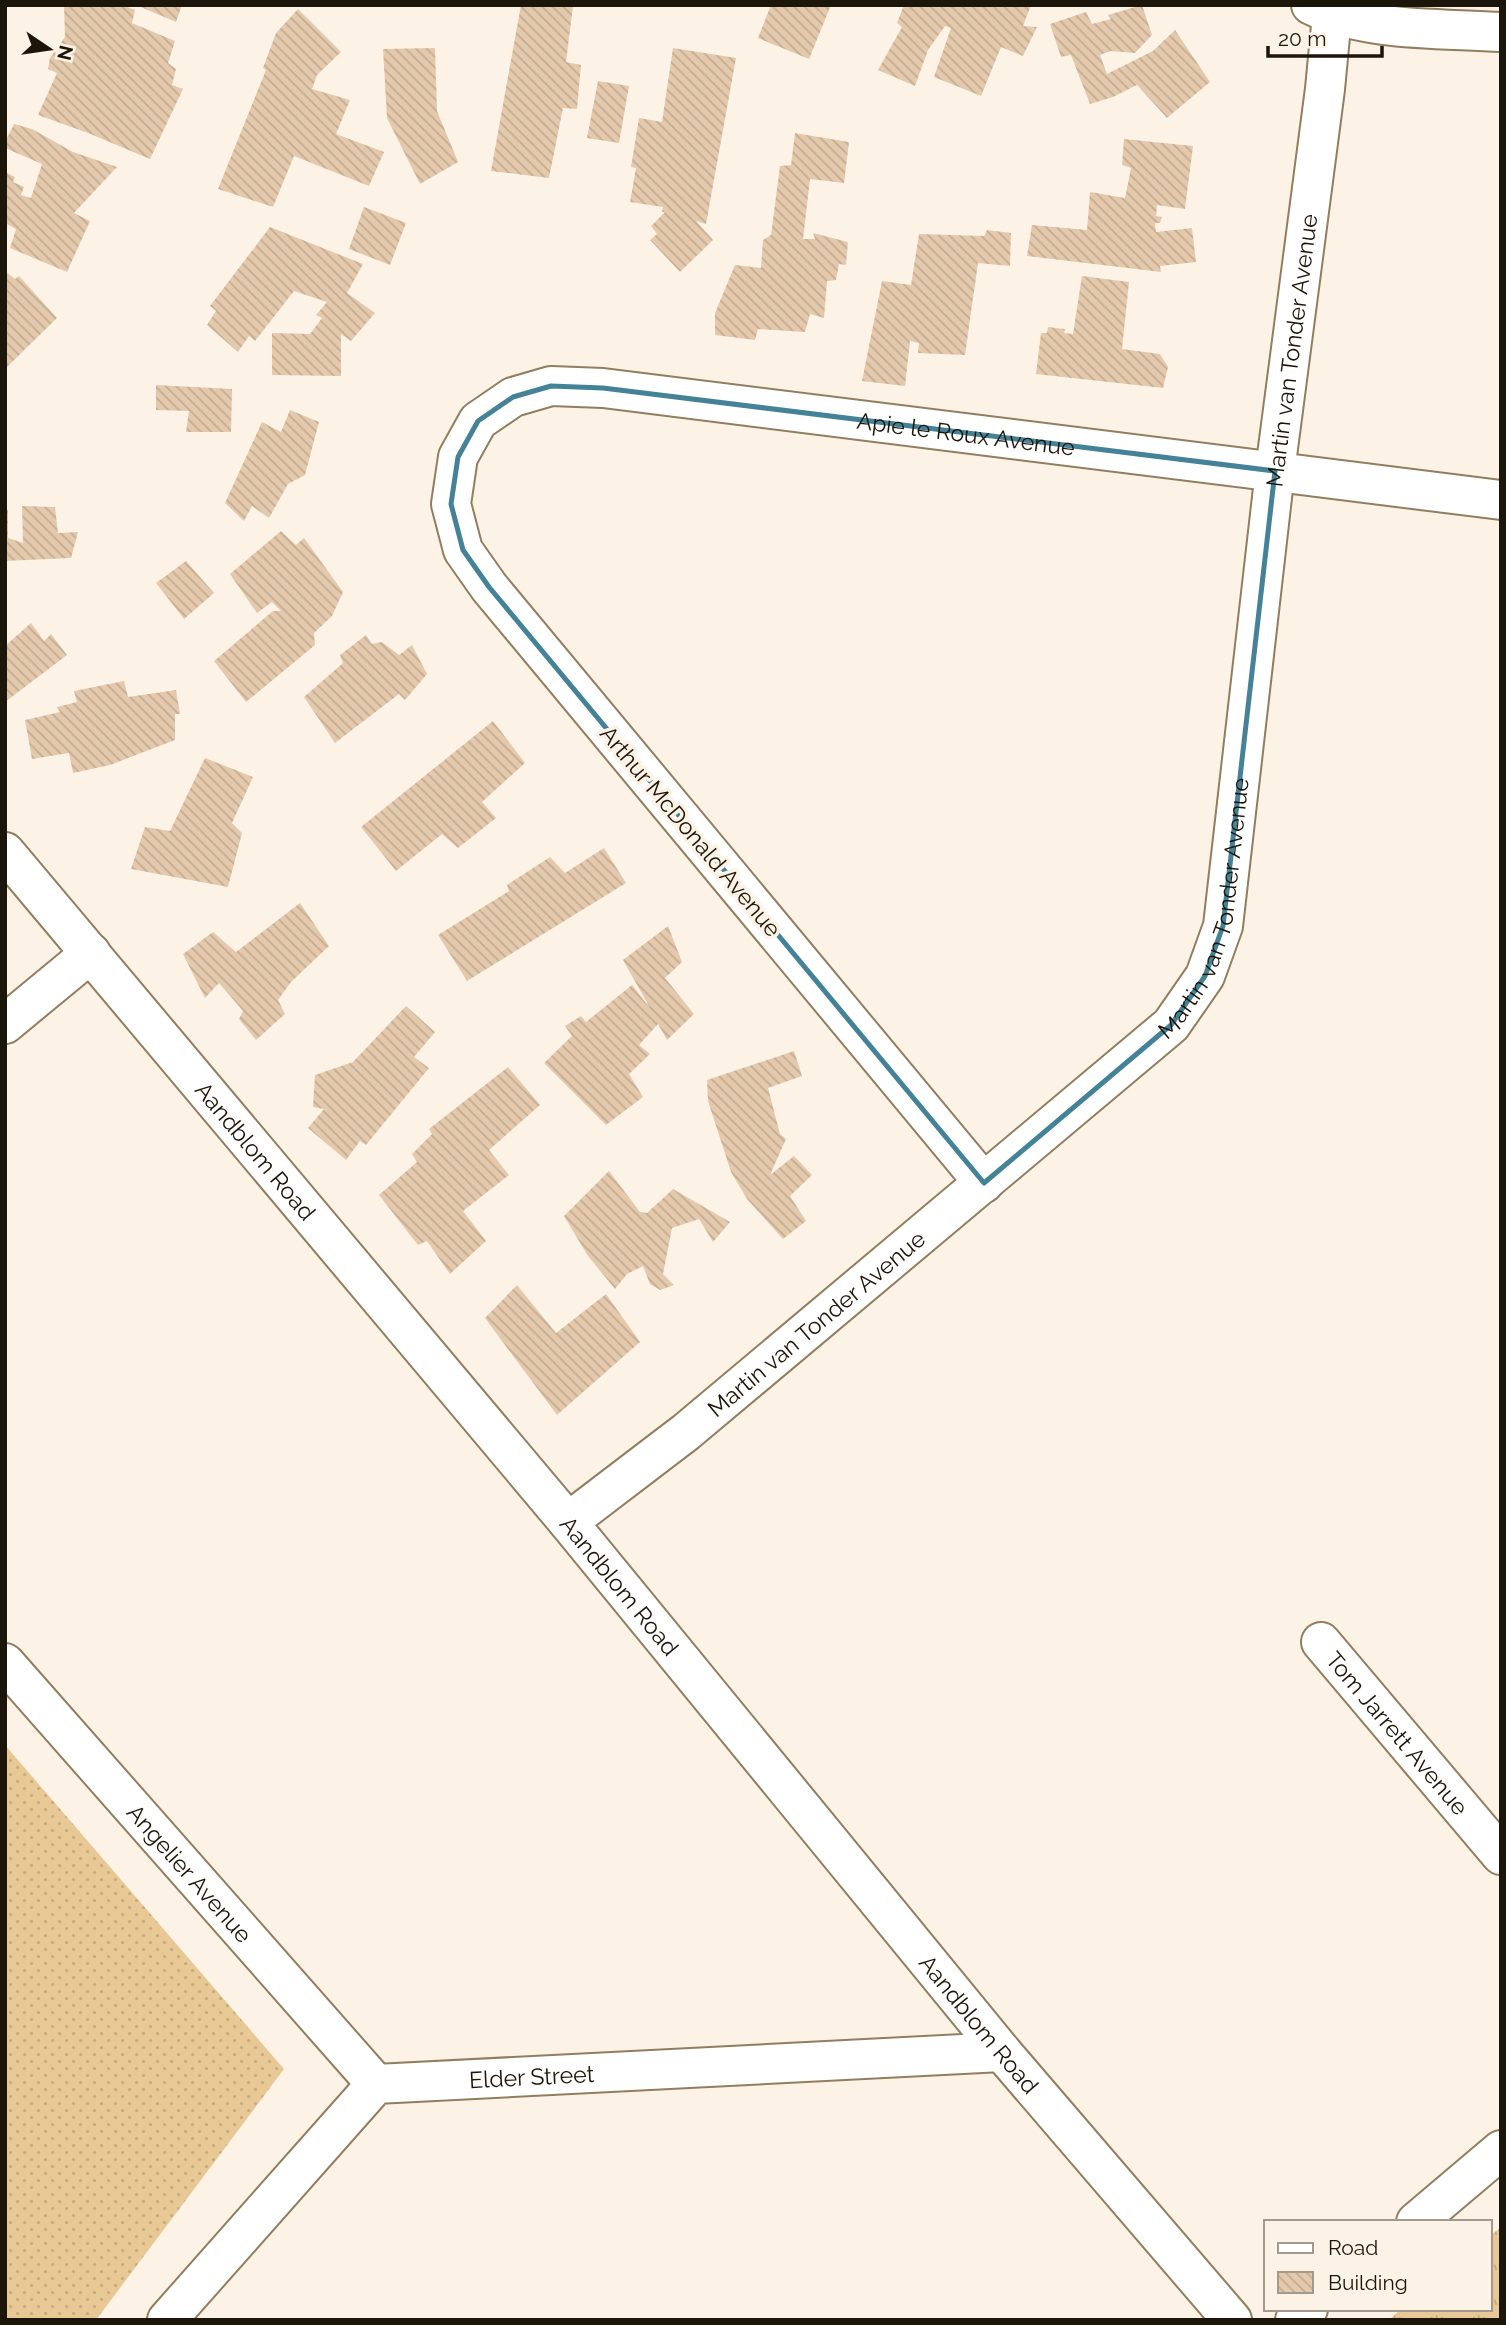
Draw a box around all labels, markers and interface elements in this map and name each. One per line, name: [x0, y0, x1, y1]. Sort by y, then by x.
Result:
north arrow: [14, 14, 84, 84]
scale bar: [1268, 14, 1382, 58]
text: 20 m: [1278, 26, 1326, 51]
text: N: [53, 43, 78, 62]
street label: Martin van Tonder Avenue: [1260, 212, 1322, 488]
street label: Apie le Roux Avenue: [855, 406, 1076, 460]
street label: Arthur McDonald Avenue: [595, 720, 787, 942]
street label: Martin van Tonder Avenue: [1152, 776, 1253, 1044]
street label: Aandblom Road: [190, 1076, 322, 1225]
street label: Martin van Tonder Avenue: [702, 1224, 930, 1422]
street label: Aandblom Road: [555, 1510, 685, 1660]
street label: Tom Jarrett Avenue: [1321, 1646, 1474, 1820]
street label: Angelier Avenue: [122, 1798, 258, 1948]
street label: Aandblom Road: [914, 1949, 1045, 2099]
street label: Elder Street: [468, 2059, 595, 2093]
legend: [1264, 2220, 1492, 2311]
text: Road: [1328, 2235, 1378, 2260]
text: Building: [1328, 2270, 1408, 2295]

